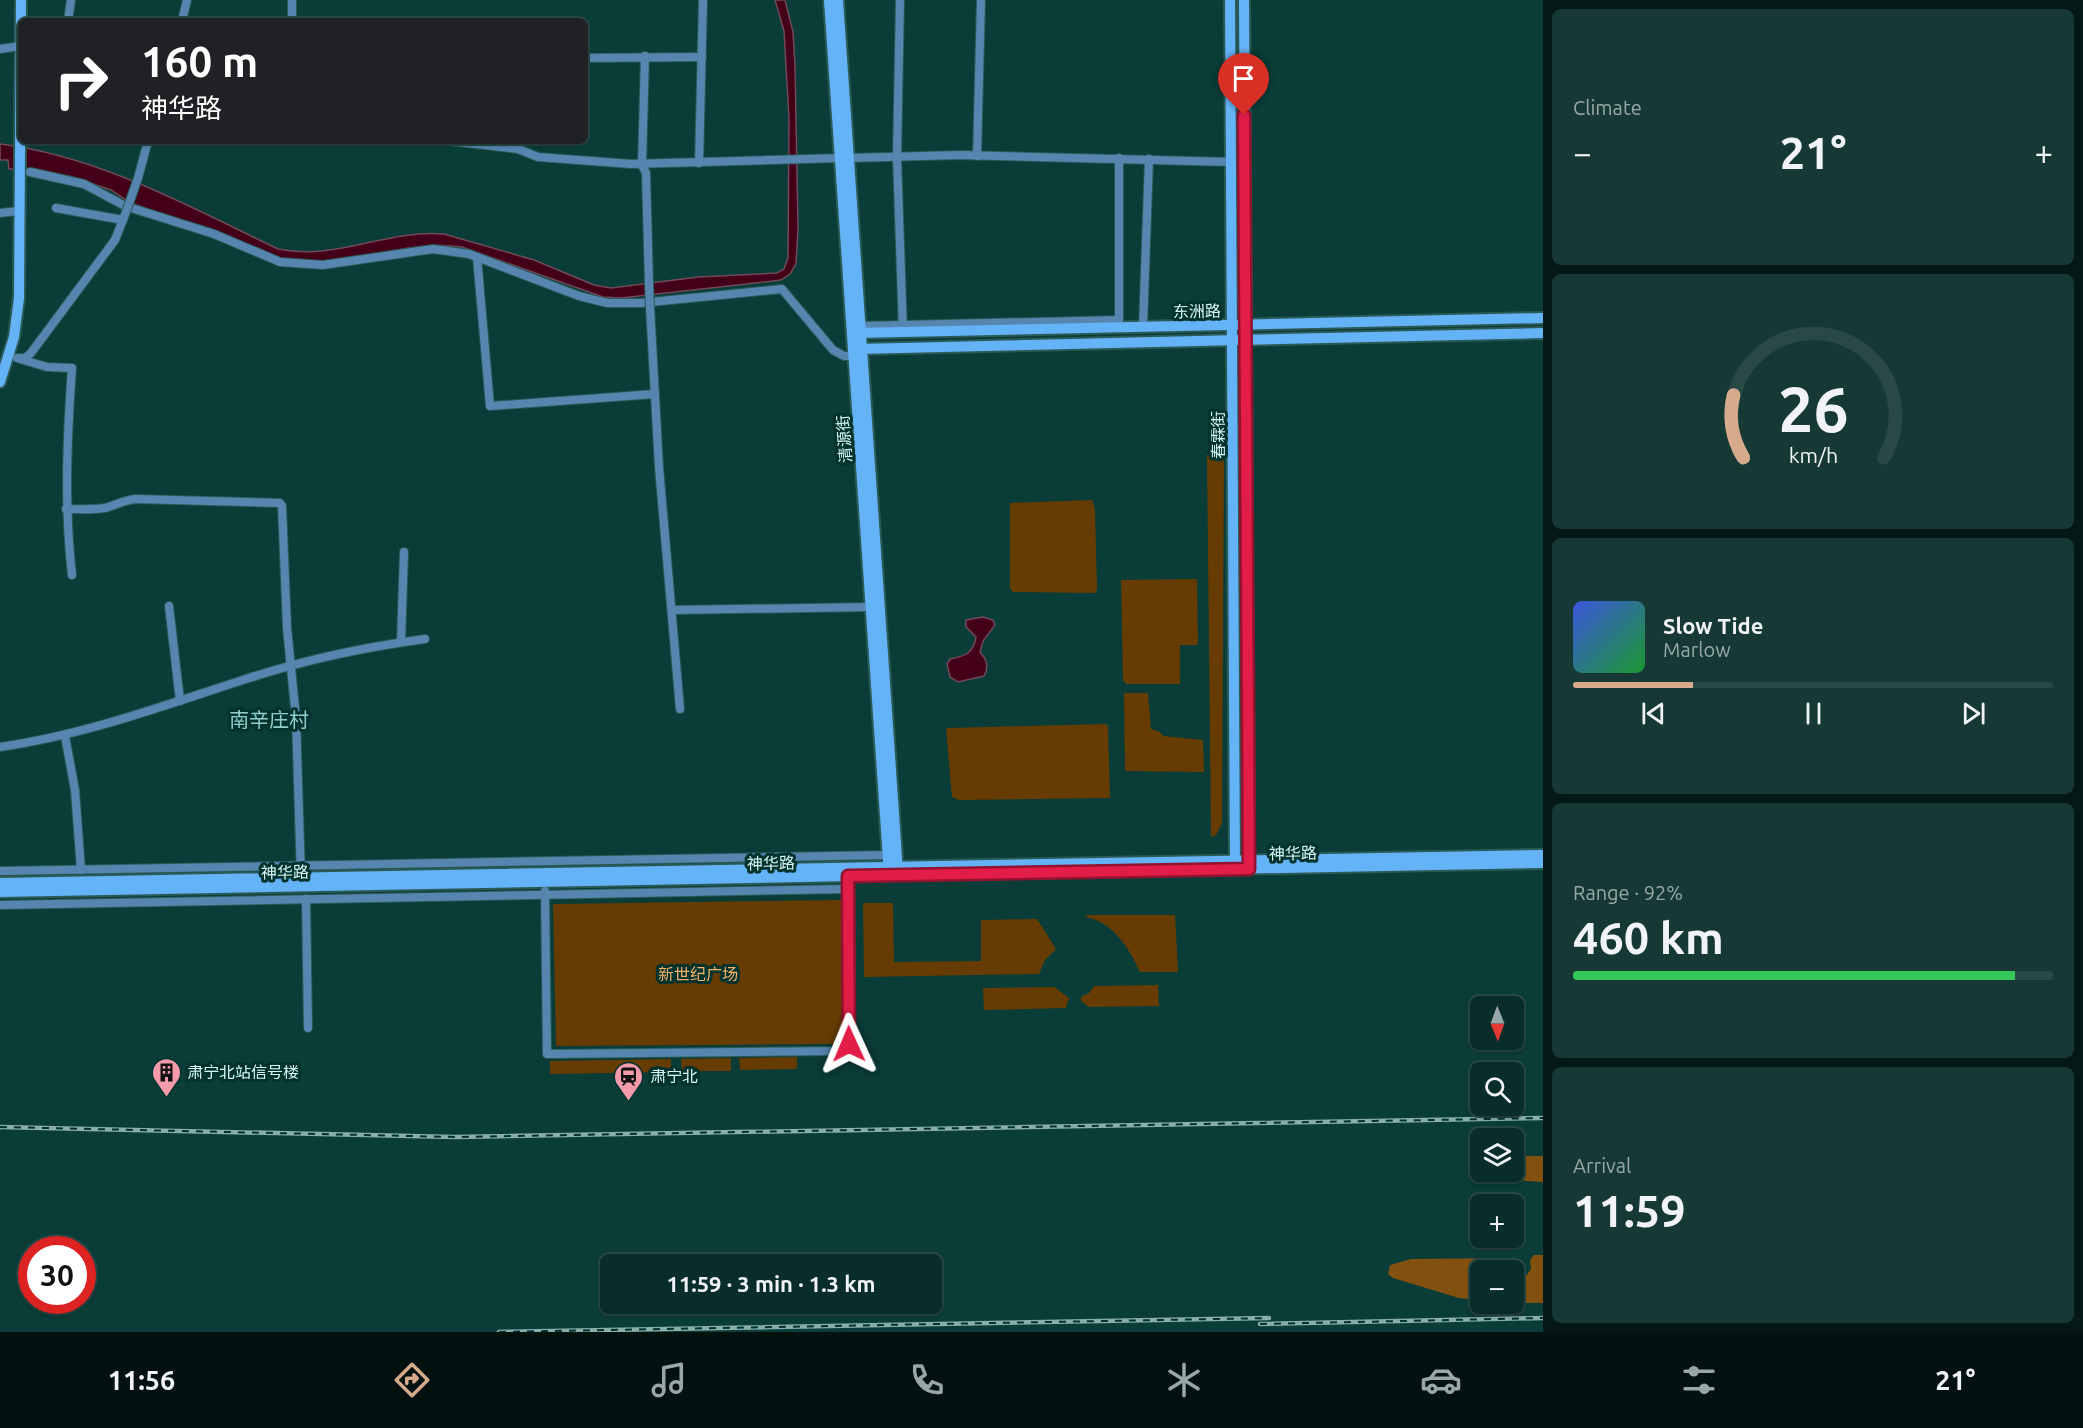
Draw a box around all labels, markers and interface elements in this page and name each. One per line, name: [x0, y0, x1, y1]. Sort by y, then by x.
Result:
text: 160 m: [141, 38, 258, 85]
icon: right: [42, 42, 120, 120]
pin: [1218, 53, 1269, 115]
icon: arrive: [1227, 62, 1260, 95]
text: 神华路: [141, 93, 222, 123]
text: Climate: [1573, 96, 1642, 119]
text: 21°: [1780, 127, 1846, 178]
text: −: [1573, 134, 1592, 171]
text: +: [2034, 134, 2053, 171]
street label: 东洲路: [1173, 302, 1221, 320]
text: 26: [1778, 375, 1848, 445]
street label: 春霖街: [1209, 411, 1227, 459]
street label: 清源街: [833, 414, 855, 464]
text: km/h: [1788, 444, 1838, 468]
text: Slow Tide: [1663, 613, 1763, 638]
text: Marlow: [1663, 638, 1731, 661]
icon: previous: [1637, 697, 1670, 730]
icon: pause: [1797, 697, 1830, 730]
icon: next: [1957, 697, 1990, 730]
district label: 南辛庄村: [229, 708, 309, 731]
street label: 神华路: [1269, 844, 1317, 862]
street label: 神华路: [747, 854, 795, 872]
street label: 神华路: [261, 863, 309, 881]
text: Range · 92%: [1573, 881, 1683, 904]
text: 460 km: [1573, 912, 1724, 963]
park label: 新世纪广场: [658, 965, 738, 983]
north arrow: [1470, 996, 1524, 1050]
map controls: [1470, 996, 1524, 1314]
position arrow: [817, 1012, 881, 1076]
building icon: 肃宁北站信号楼: [150, 1056, 182, 1098]
station icon: 肃宁北: [613, 1060, 645, 1102]
button: search: [1470, 1062, 1524, 1116]
place label: 肃宁北站信号楼: [187, 1063, 299, 1081]
place label: 肃宁北: [650, 1067, 698, 1085]
button: layers: [1470, 1128, 1524, 1182]
text: Arrival: [1573, 1154, 1631, 1177]
text: 11:59: [1573, 1185, 1686, 1236]
button: +: [1470, 1194, 1524, 1248]
speed limit sign: 30: [18, 1236, 96, 1314]
button: −: [1470, 1260, 1524, 1314]
text: 11:59 · 3 min · 1.3 km: [666, 1271, 876, 1296]
icon: directions: [391, 1359, 433, 1401]
icon: music: [648, 1359, 690, 1401]
icon: phone: [906, 1359, 948, 1401]
icon: climate: [1163, 1359, 1205, 1401]
icon: car: [1420, 1359, 1462, 1401]
icon: filters: [1678, 1359, 1720, 1401]
text: 11:56: [108, 1365, 175, 1395]
text: 21°: [1935, 1365, 1975, 1395]

